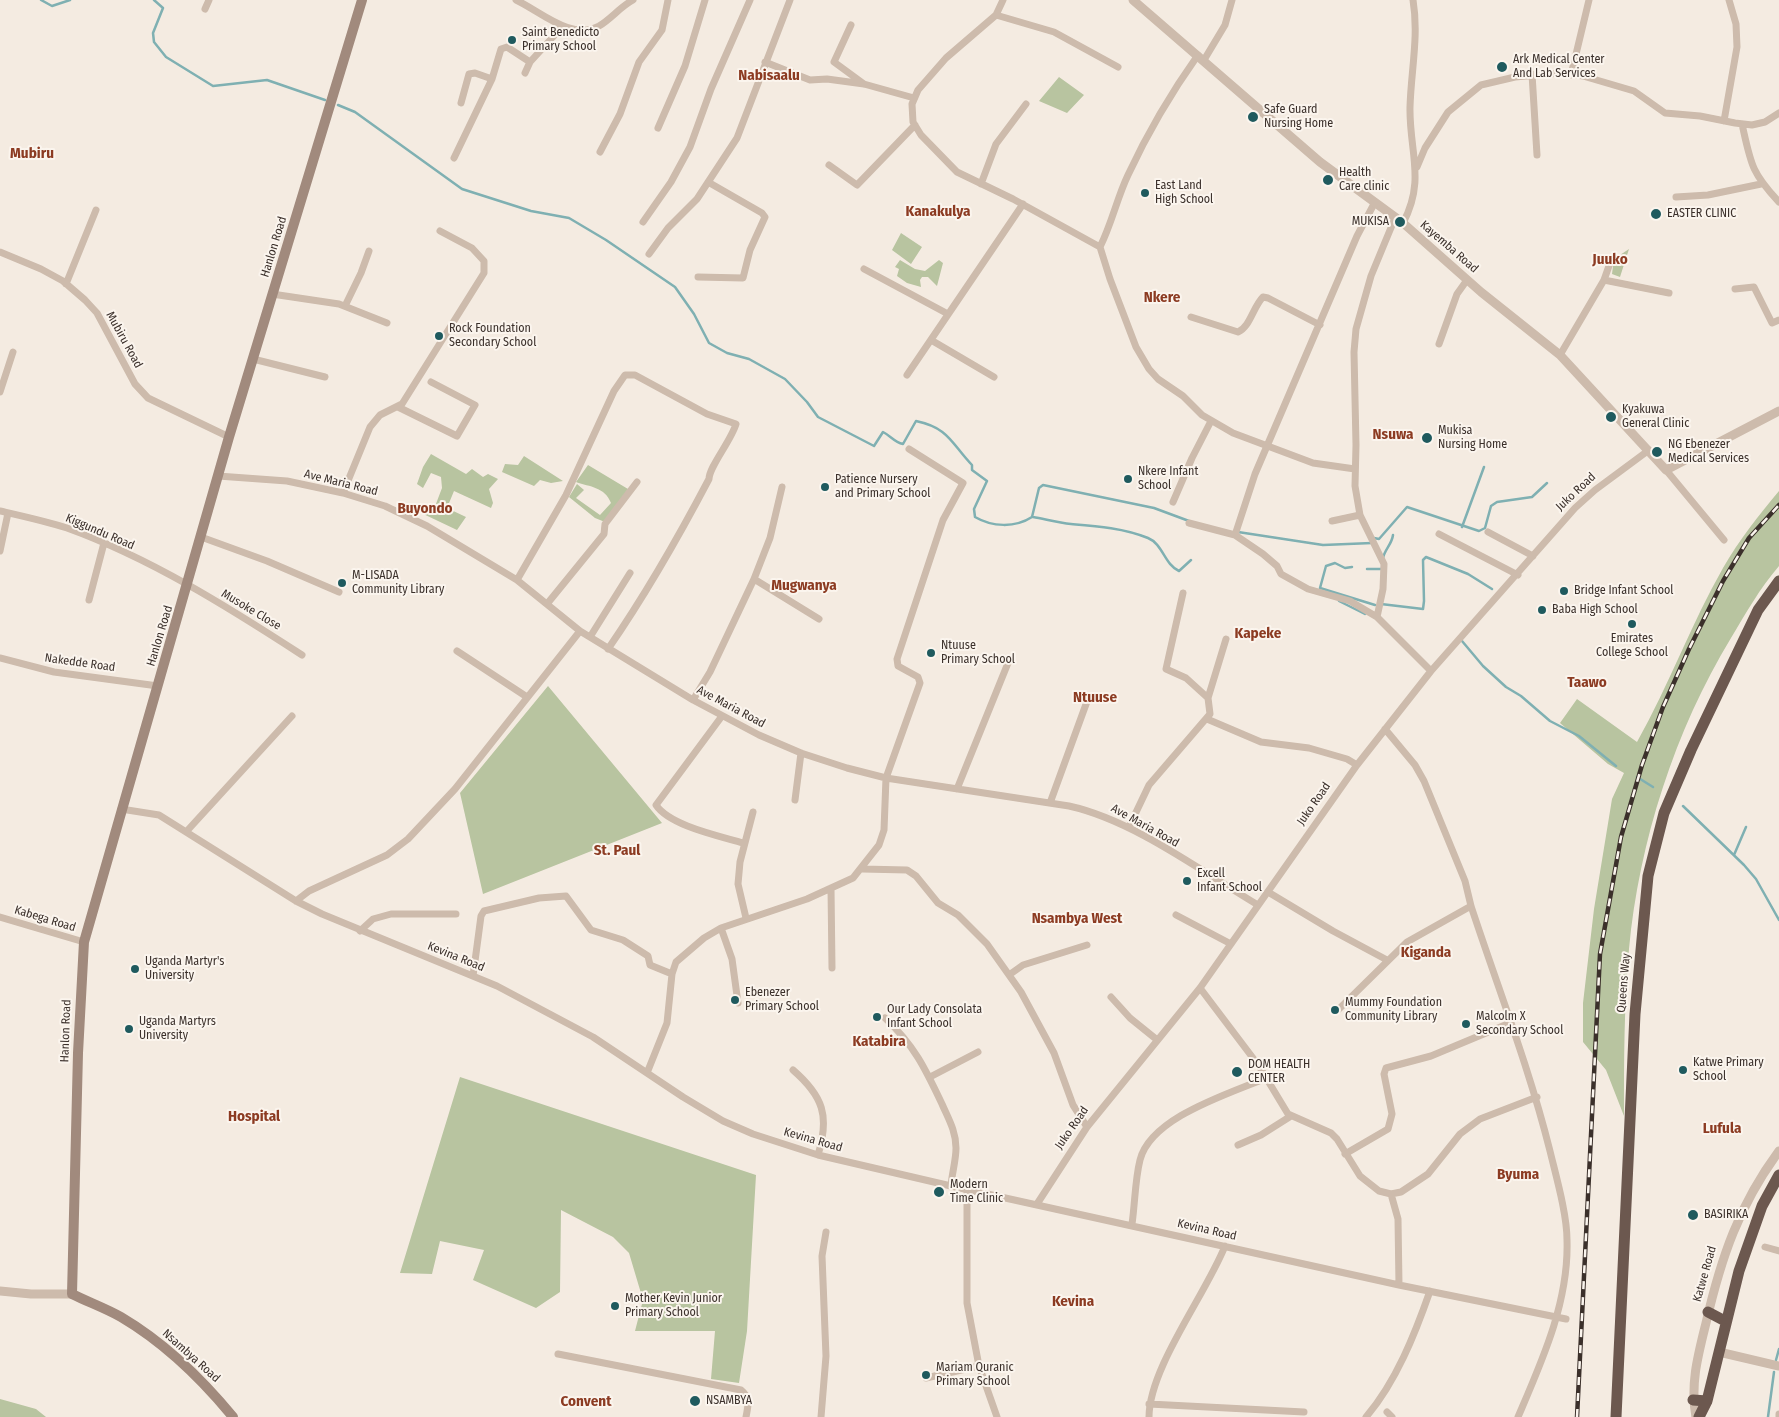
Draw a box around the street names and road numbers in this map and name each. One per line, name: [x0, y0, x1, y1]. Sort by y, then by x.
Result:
street label: Hanlon Road: [258, 215, 290, 279]
street label: Kayemba Road: [1417, 218, 1481, 276]
street label: Mubiru Road: [103, 309, 145, 371]
street label: Ave Maria Road: [303, 467, 379, 499]
street label: Juko Road: [1553, 470, 1599, 514]
street label: Kiggundu Road: [63, 511, 137, 553]
street label: Musoke Close: [219, 587, 283, 633]
street label: Hanlon Road: [144, 604, 176, 668]
street label: Nakedde Road: [44, 651, 116, 675]
street label: Ave Maria Road: [694, 683, 768, 731]
street label: Juko Road: [1294, 780, 1334, 828]
street label: Ave Maria Road: [1108, 801, 1182, 851]
street label: Kabega Road: [13, 903, 77, 935]
street label: Kevina Road: [425, 939, 487, 975]
street label: Queens Way: [1614, 953, 1634, 1013]
street label: Hanlon Road: [58, 999, 74, 1063]
street label: Juko Road: [1052, 1104, 1092, 1152]
street label: Kevina Road: [782, 1125, 844, 1155]
street label: Kevina Road: [1176, 1216, 1238, 1244]
street label: Katwe Road: [1690, 1244, 1720, 1304]
street label: Nsambya Road: [159, 1326, 223, 1386]

